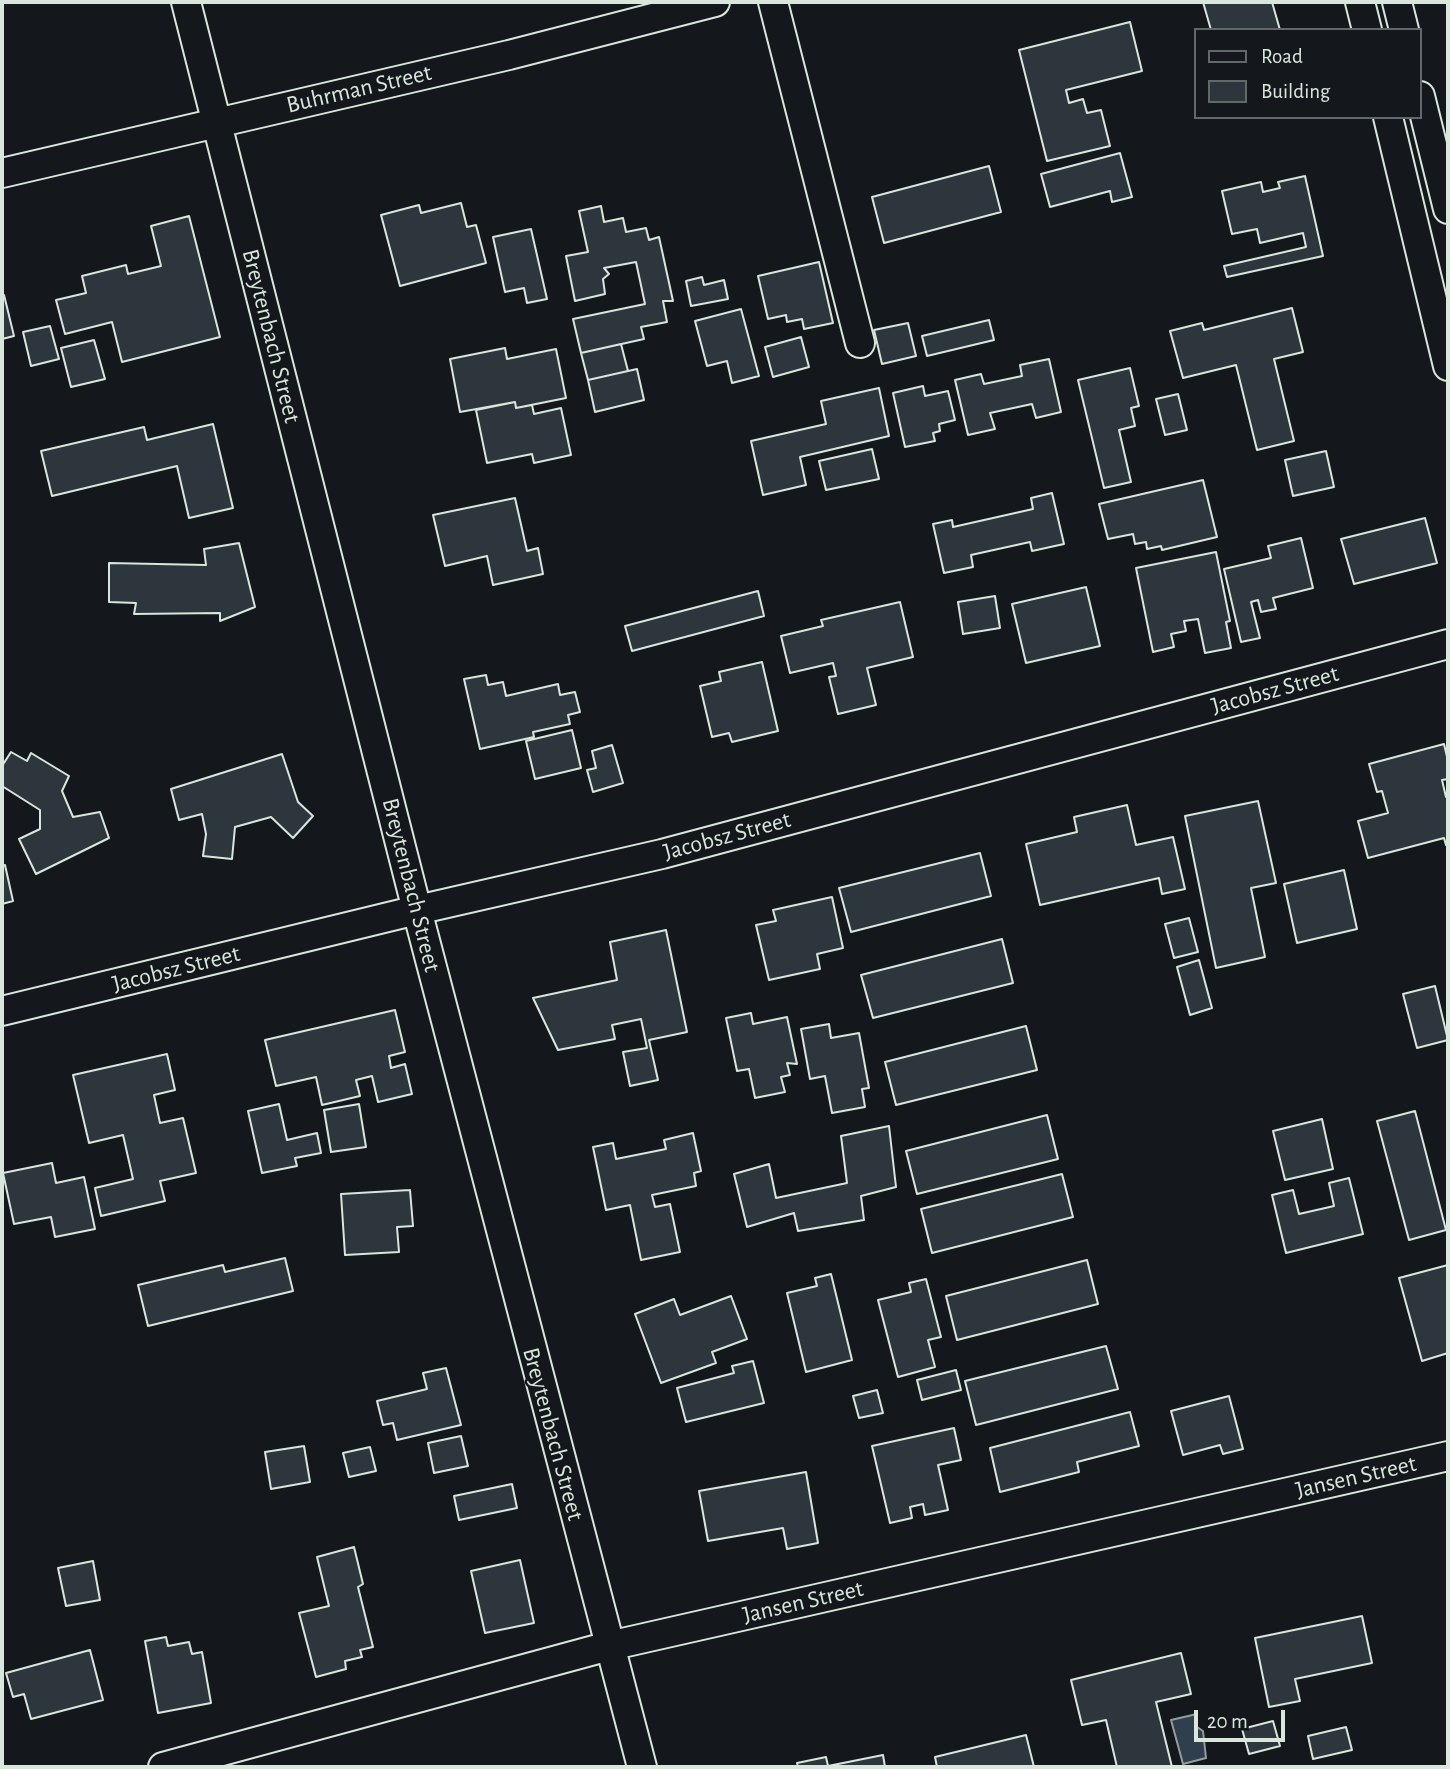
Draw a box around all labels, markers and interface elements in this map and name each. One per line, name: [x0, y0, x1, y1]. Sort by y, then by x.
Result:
legend: [1194, 28, 1422, 119]
text: Road: [1261, 46, 1303, 67]
street label: Buhrman Street: [284, 58, 434, 120]
text: Building: [1261, 81, 1330, 102]
street label: Breytenbach Street: [235, 246, 307, 426]
street label: Jacobsz Street: [1208, 659, 1342, 721]
street label: Breytenbach Street: [375, 795, 447, 975]
street label: Jacobsz Street: [660, 805, 794, 867]
street label: Jacobsz Street: [109, 939, 243, 999]
street label: Breytenbach Street: [516, 1344, 590, 1524]
street label: Jansen Street: [1293, 1449, 1419, 1505]
street label: Jansen Street: [740, 1574, 866, 1630]
scale bar: [1198, 1696, 1289, 1740]
text: 20 m: [1207, 1711, 1248, 1732]

